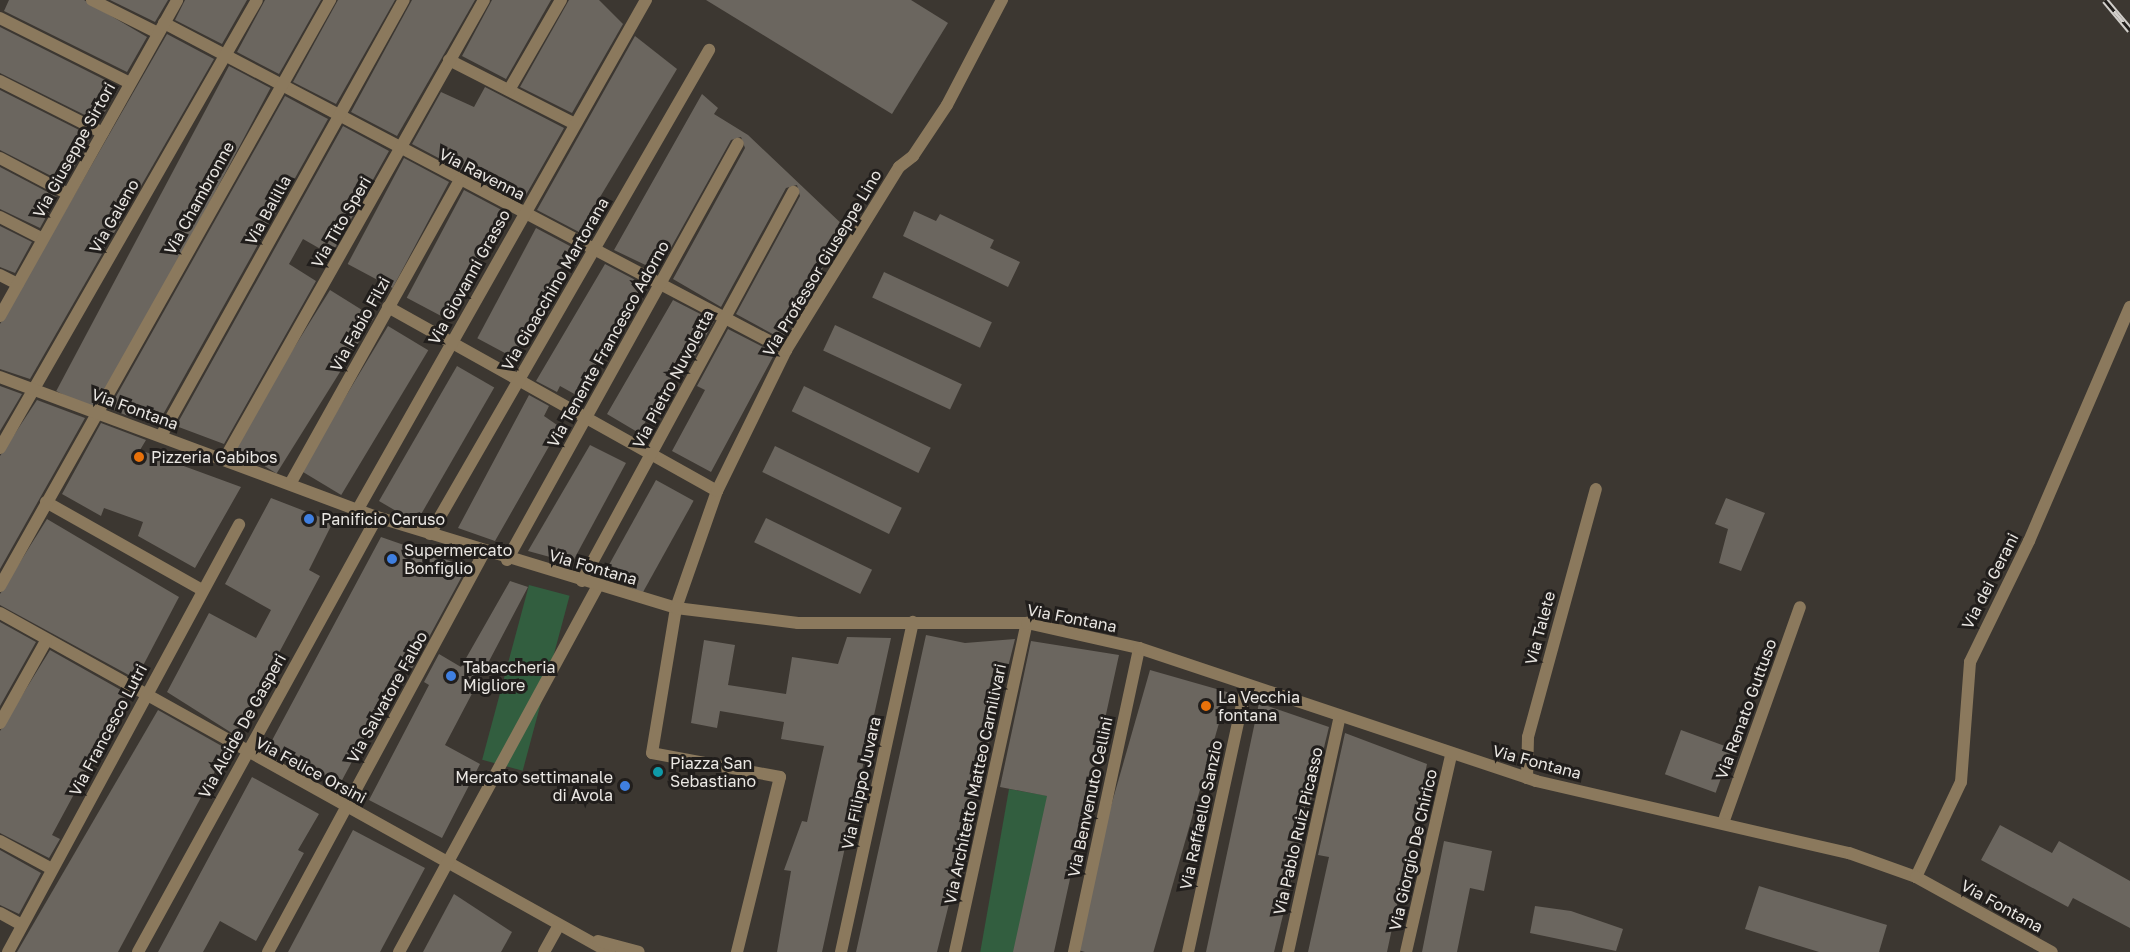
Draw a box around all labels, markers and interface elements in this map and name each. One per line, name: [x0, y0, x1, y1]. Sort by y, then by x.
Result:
street label: Via Giuseppe Sirtori: [29, 79, 119, 221]
street label: Via Chambronne: [160, 138, 238, 258]
street label: Via Ravenna: [436, 144, 528, 204]
street label: Via Professor Giuseppe Lino: [759, 166, 885, 360]
street label: Via Balilla: [241, 172, 295, 248]
street label: Via Tito Speri: [307, 173, 375, 271]
street label: Via Galeno: [85, 176, 143, 256]
street label: Via Gioacchino Martorana: [498, 194, 612, 374]
street label: Via Giovanni Grasso: [424, 206, 514, 348]
street label: Via Tenente Francesco Adorno: [543, 237, 673, 451]
street label: Via Fabio Filzi: [326, 273, 394, 375]
street label: Via Pietro Nuvoletta: [628, 306, 718, 452]
street label: Via Fontana: [89, 384, 181, 434]
place label: Pizzeria Gabibos: [151, 447, 277, 467]
marker: Pizzeria Gabibos: [132, 450, 146, 464]
place label: Panificio Caruso: [321, 509, 445, 529]
marker: Panificio Caruso: [302, 512, 316, 526]
street label: Via dei Gerani: [1958, 530, 2022, 632]
place label: Supermercato Bonfiglio: [404, 540, 512, 578]
street label: Via Fontana: [547, 545, 639, 589]
marker: Supermercato Bonfiglio: [385, 552, 399, 566]
street label: Via Talete: [1521, 589, 1559, 667]
street label: Via Fontana: [1026, 600, 1118, 636]
street label: Via Salvatore Falbo: [343, 628, 431, 766]
street label: Via Renato Guttuso: [1712, 636, 1780, 782]
street label: Via Alcide De Gasperi: [194, 650, 290, 802]
place label: Tabaccheria Migliore: [463, 657, 556, 695]
street label: Via Francesco Lutri: [65, 661, 151, 799]
street label: Via Architetto Matteo Carnilivari: [940, 662, 1010, 906]
marker: Tabaccheria Migliore: [444, 669, 458, 683]
place label: La Vecchia fontana: [1218, 687, 1300, 725]
marker: La Vecchia fontana: [1199, 699, 1213, 713]
street label: Via Filippo Juvara: [837, 715, 885, 851]
street label: Via Benvenuto Cellini: [1064, 715, 1116, 879]
street label: Via Felice Orsini: [252, 733, 370, 807]
street label: Via Raffaello Sanzio: [1176, 738, 1226, 892]
street label: Via Fontana: [1491, 741, 1583, 783]
street label: Via Pablo Ruiz Picasso: [1269, 745, 1327, 917]
place label: Piazza San Sebastiano: [670, 753, 756, 791]
marker: Piazza San Sebastiano: [651, 765, 665, 779]
place label: Mercato settimanale di Avola: [455, 767, 613, 805]
street label: Via Giorgio De Chirico: [1385, 767, 1441, 933]
marker: Mercato settimanale di Avola: [618, 779, 632, 793]
street label: Via Fontana: [1958, 876, 2046, 936]

